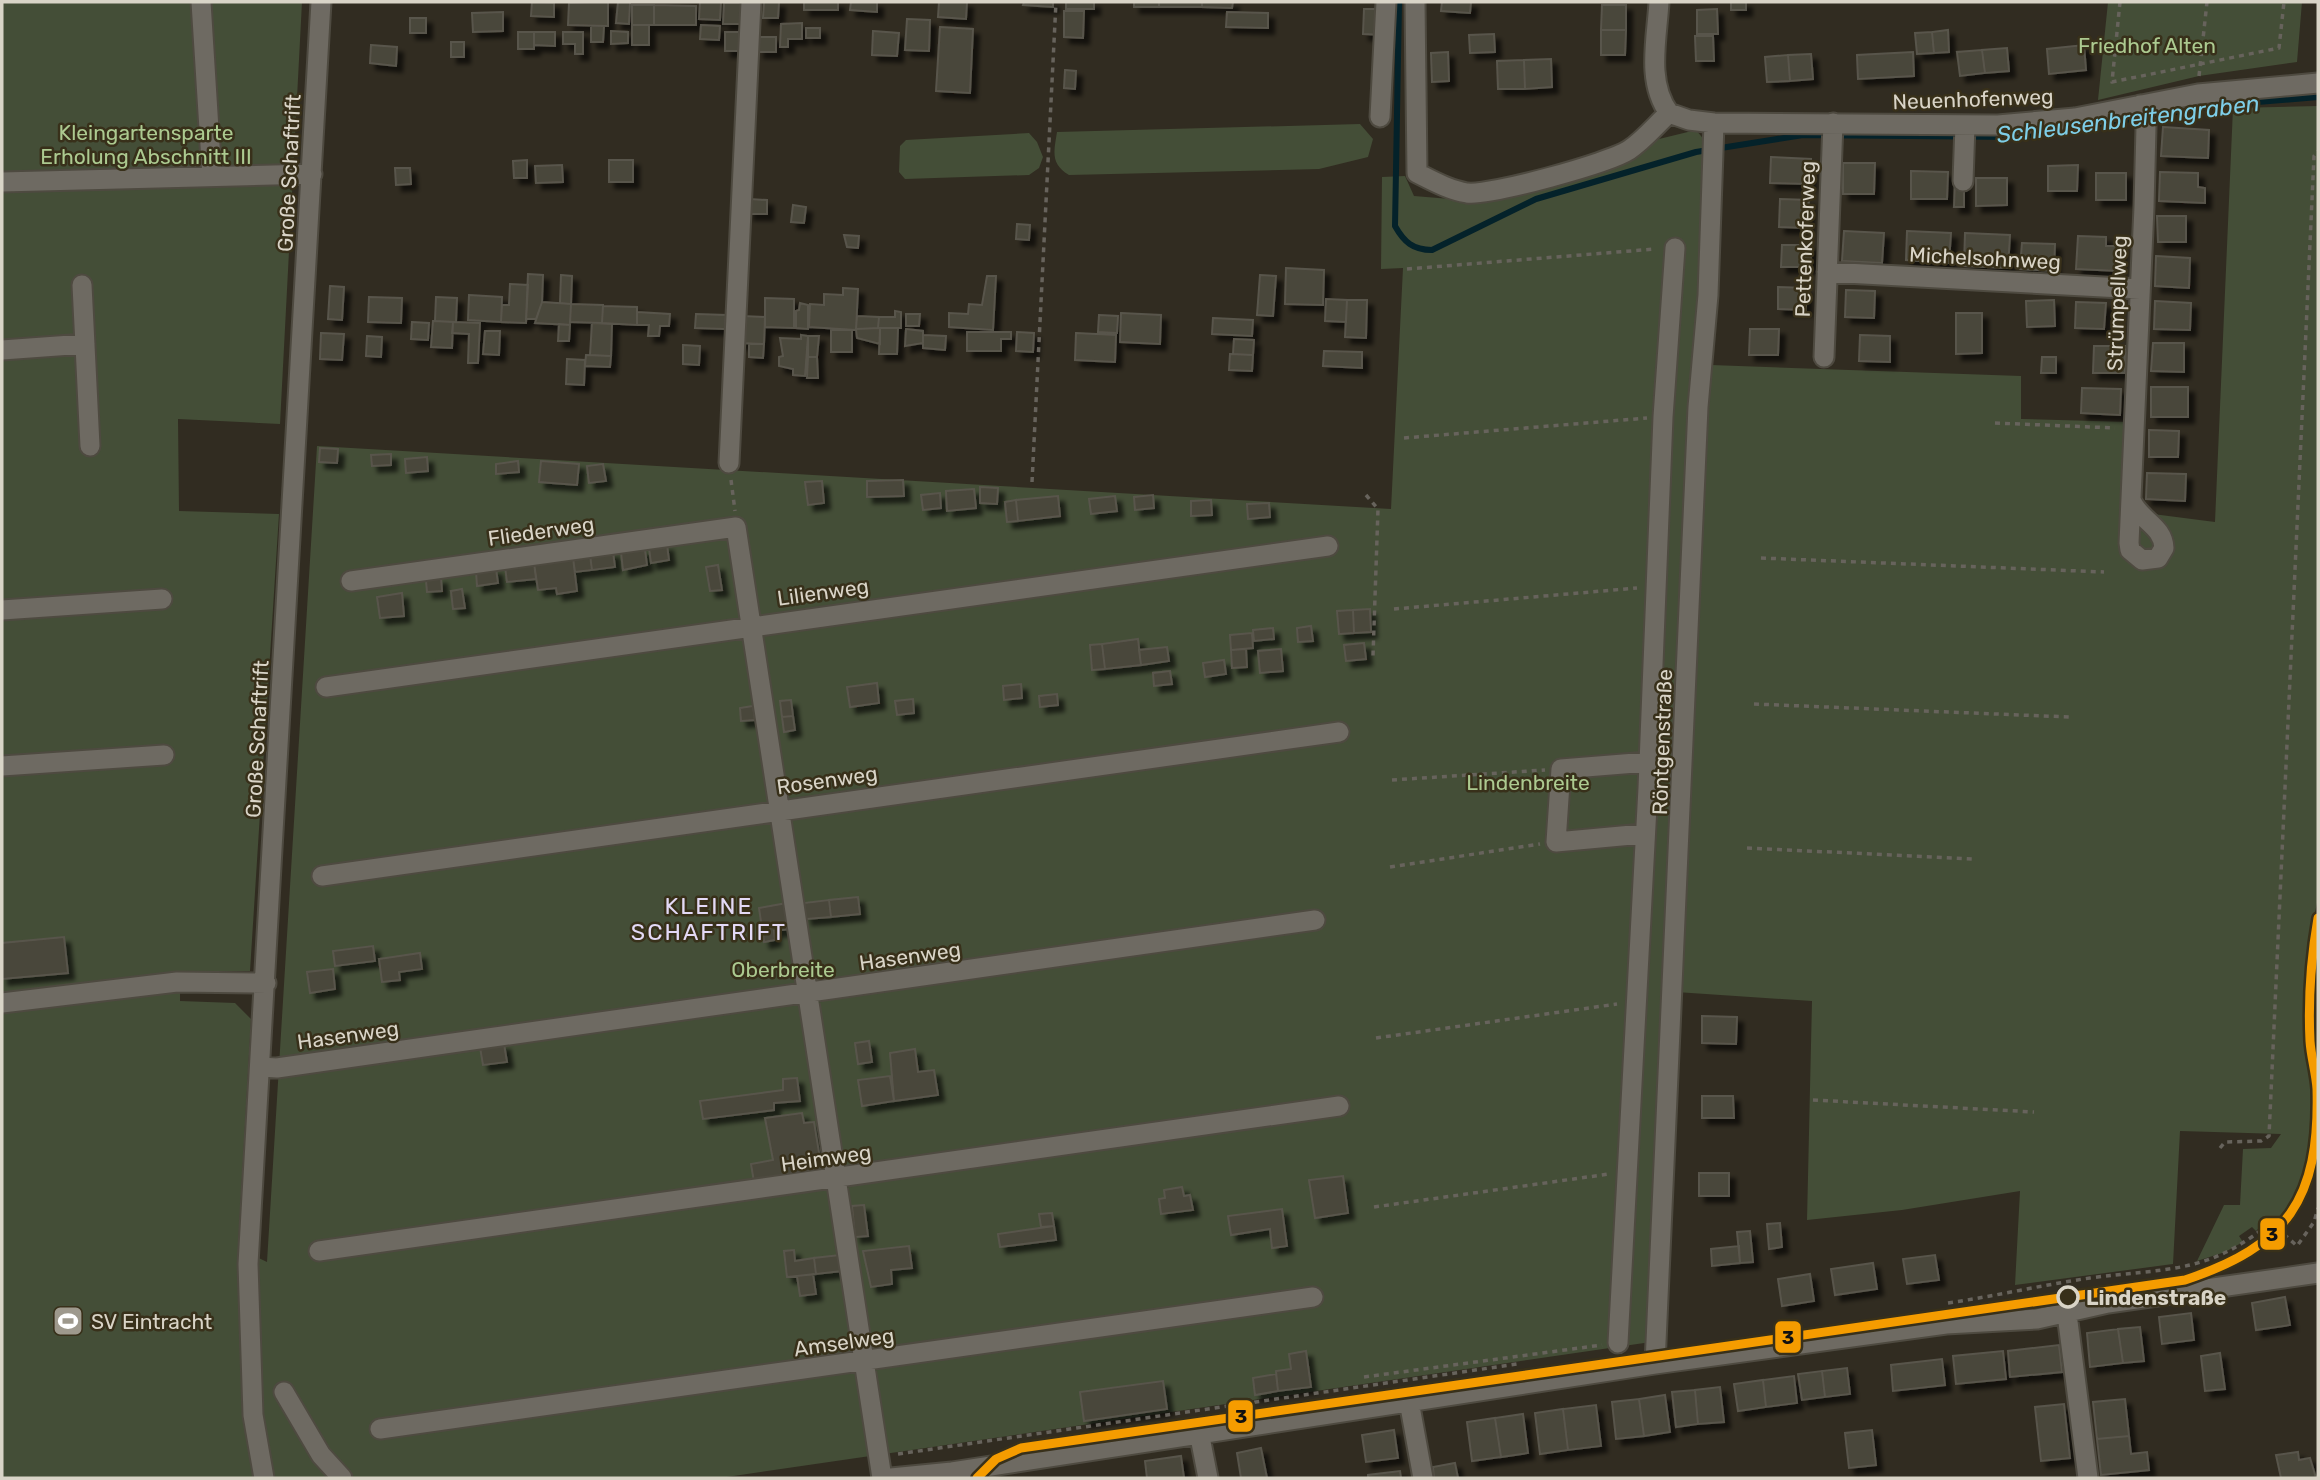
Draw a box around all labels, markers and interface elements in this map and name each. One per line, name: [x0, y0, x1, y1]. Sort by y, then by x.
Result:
park label: Friedhof Alten: [2078, 33, 2216, 58]
street label: Neuenhofenweg: [1892, 84, 2054, 114]
water label: Schleusenbreitengraben: [1995, 89, 2261, 149]
street label: Große Schaftrift: [272, 93, 306, 253]
park label: Kleingartensparte Erholung Abschnitt III: [40, 120, 252, 169]
street label: Pettenkoferweg: [1790, 160, 1820, 318]
street label: Strümpellweg: [2102, 235, 2132, 371]
street label: Michelsohnweg: [1908, 242, 2062, 274]
street label: Fliederweg: [486, 511, 596, 551]
street label: Lilienweg: [776, 573, 870, 611]
street label: Große Schaftrift: [240, 659, 274, 819]
street label: Röntgenstraße: [1647, 669, 1677, 815]
street label: Rosenweg: [775, 761, 879, 799]
park label: Lindenbreite: [1466, 770, 1590, 795]
district label: KLEINE SCHAFTRIFT: [631, 892, 787, 946]
street label: Hasenweg: [858, 936, 962, 976]
park label: Oberbreite: [731, 957, 835, 982]
street label: Hasenweg: [296, 1015, 400, 1055]
street label: Heimweg: [779, 1139, 873, 1177]
line badge: 3: [2259, 1217, 2286, 1251]
text: 3: [2266, 1223, 2278, 1246]
place label: Lindenstraße: [2086, 1285, 2226, 1310]
marker: Lindenstraße: [2057, 1286, 2079, 1308]
sports icon: SV Eintracht: [51, 1304, 85, 1338]
place label: SV Eintracht: [91, 1309, 212, 1334]
line badge: 3: [1774, 1320, 1802, 1354]
street label: Amselweg: [792, 1323, 896, 1361]
text: 3: [1782, 1326, 1794, 1349]
line badge: 3: [1227, 1399, 1254, 1433]
text: 3: [1235, 1405, 1247, 1428]

